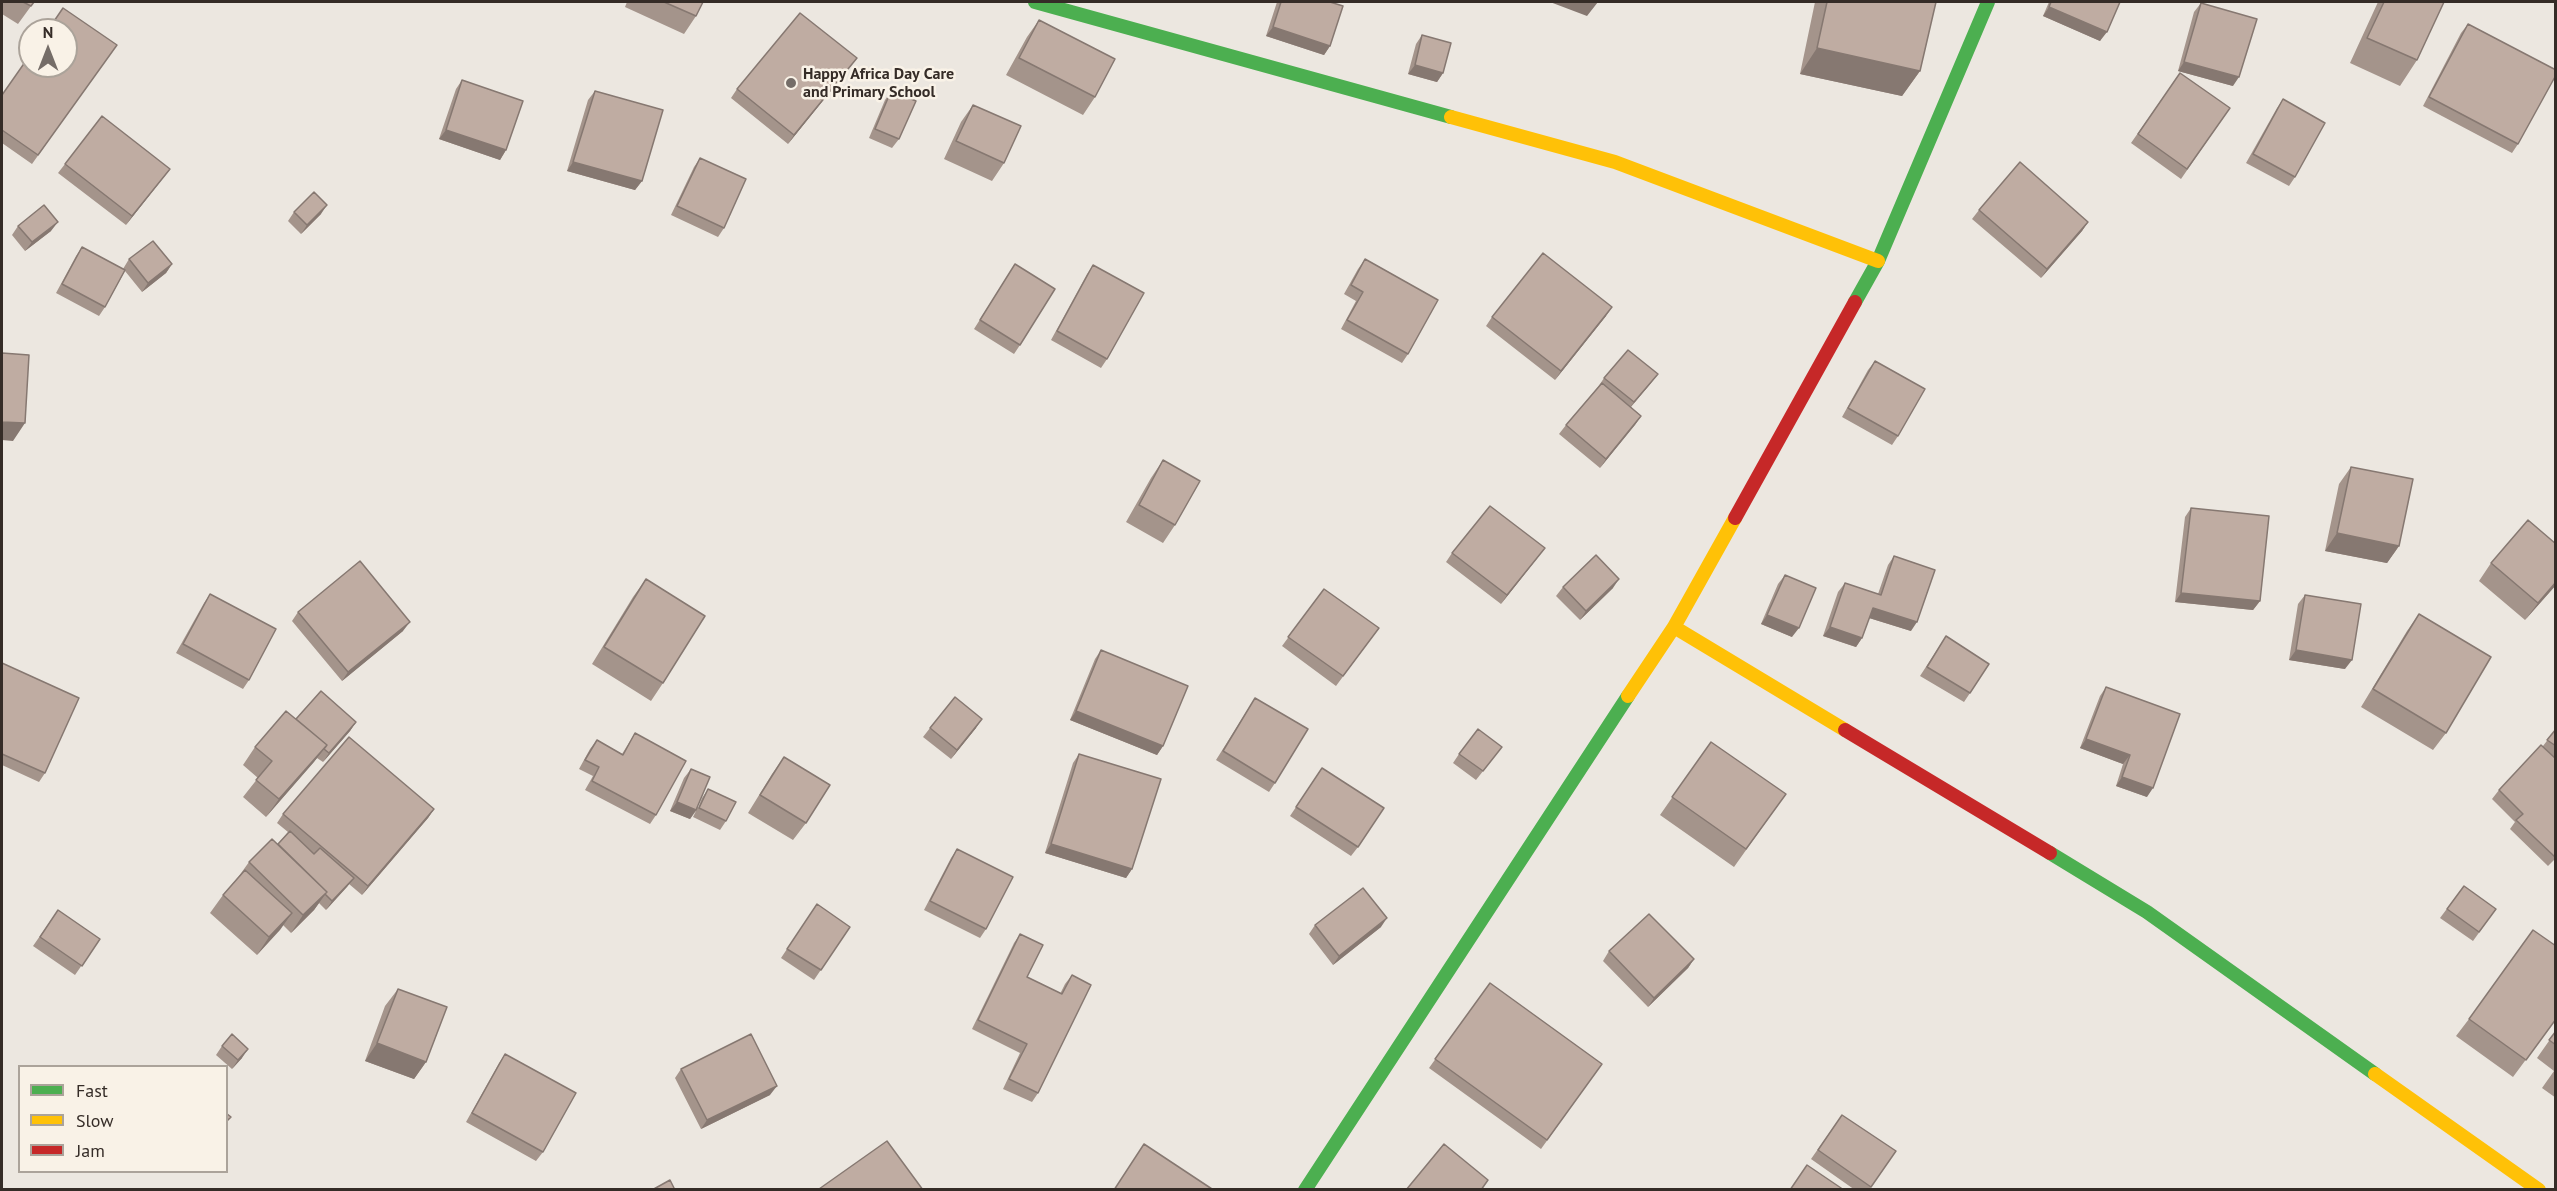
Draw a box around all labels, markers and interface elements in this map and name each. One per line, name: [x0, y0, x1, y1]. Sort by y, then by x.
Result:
north arrow: [18, 18, 78, 78]
text: N: [43, 22, 53, 42]
place label: Happy Africa Day Care and Primary School: [803, 64, 954, 102]
marker: Happy Africa Day Care and Primary School: [784, 76, 798, 90]
legend: [18, 1065, 228, 1173]
text: Fast: [76, 1079, 108, 1102]
text: Slow: [76, 1109, 114, 1132]
text: Jam: [76, 1139, 105, 1162]

